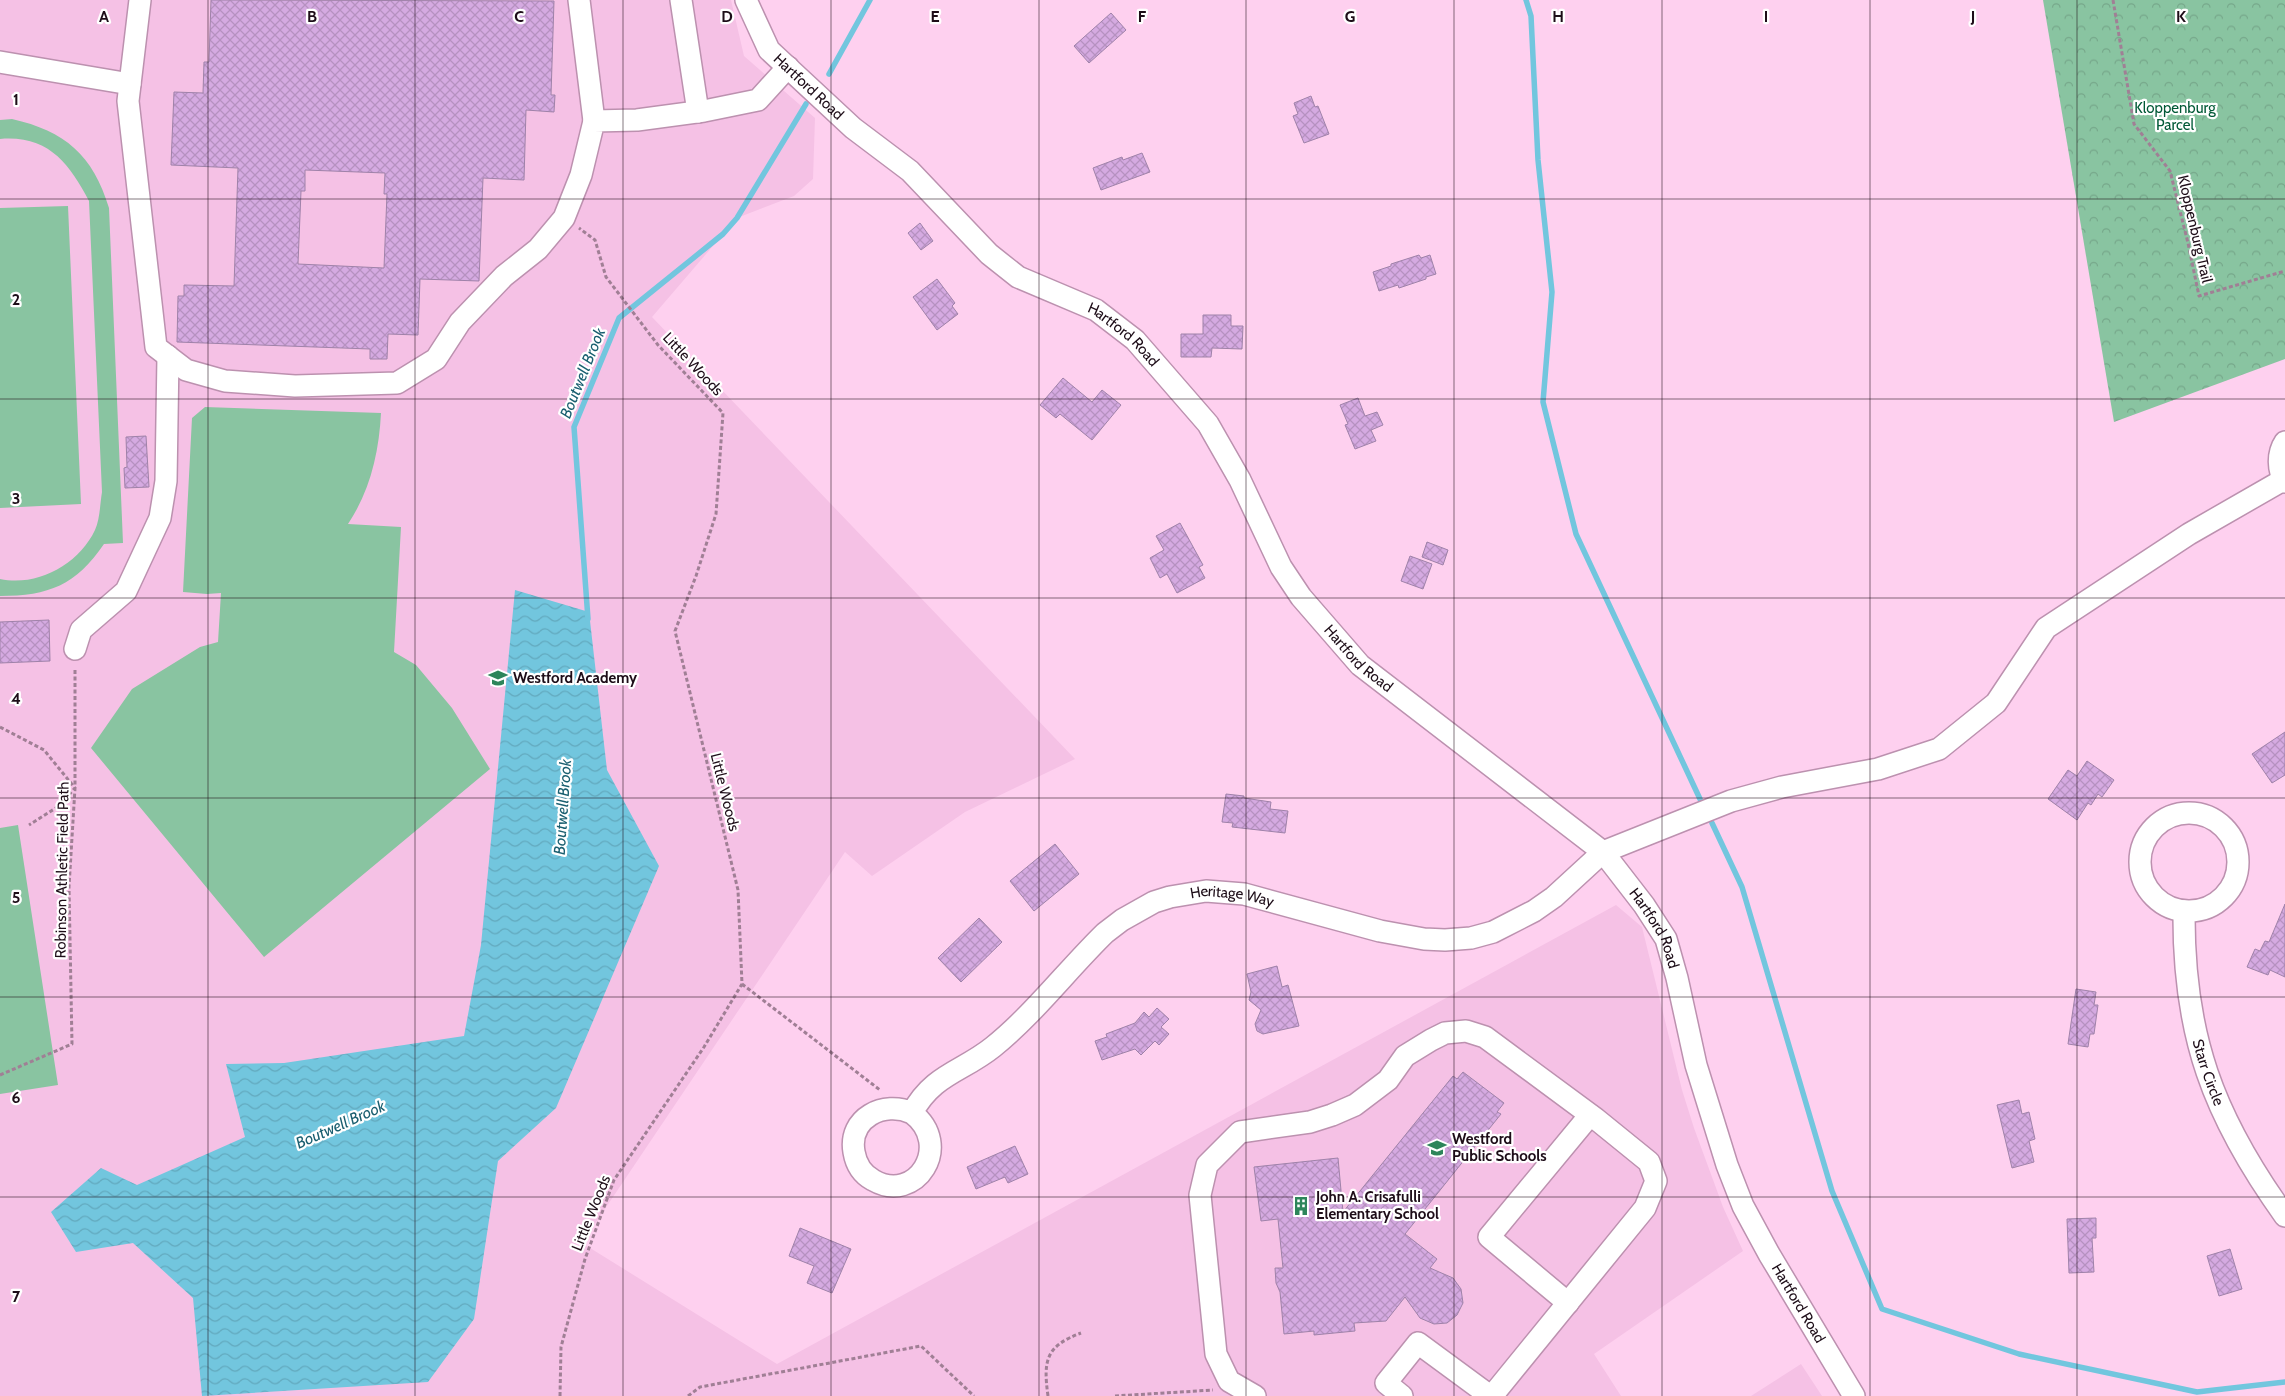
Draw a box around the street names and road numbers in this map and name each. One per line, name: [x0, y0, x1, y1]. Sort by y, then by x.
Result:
street label: Hartford Road: [770, 50, 847, 124]
street label: Kloppenburg Trail: [2174, 173, 2216, 285]
street label: Hartford Road: [1085, 299, 1163, 370]
street label: Little Woods: [659, 329, 727, 399]
street label: Hartford Road: [1320, 621, 1396, 696]
street label: Little Woods: [707, 751, 743, 833]
street label: Robinson Athletic Field Path: [51, 781, 73, 959]
street label: Heritage Way: [1189, 882, 1276, 911]
street label: Hartford Road: [1625, 885, 1683, 970]
street label: Starr Circle: [2189, 1037, 2228, 1109]
street label: Little Woods: [568, 1173, 614, 1253]
street label: Hartford Road: [1768, 1260, 1829, 1346]

